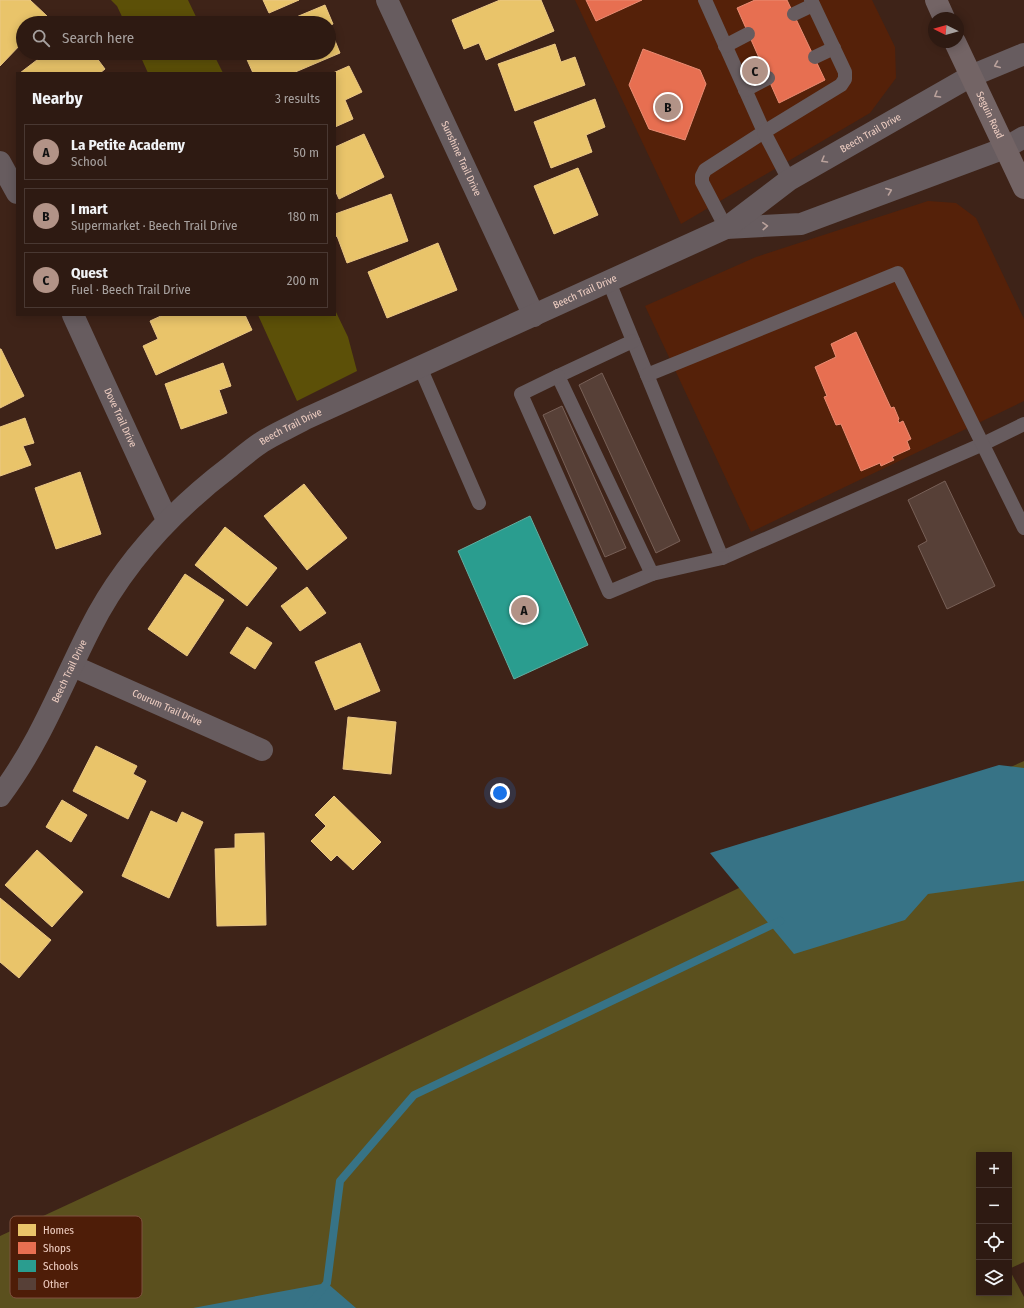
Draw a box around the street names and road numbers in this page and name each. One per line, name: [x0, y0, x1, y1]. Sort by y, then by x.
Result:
street label: Seguin Road: [973, 90, 1006, 141]
street label: Beech Trail Drive: [838, 111, 903, 156]
street label: Sunshine Trail Drive: [438, 119, 483, 198]
street label: Beech Trail Drive: [551, 272, 619, 312]
street label: Dove Trail Drive: [101, 386, 139, 449]
street label: Beech Trail Drive: [257, 406, 324, 448]
street label: Beech Trail Drive: [49, 638, 90, 705]
street label: Courum Trail Drive: [130, 687, 204, 729]

